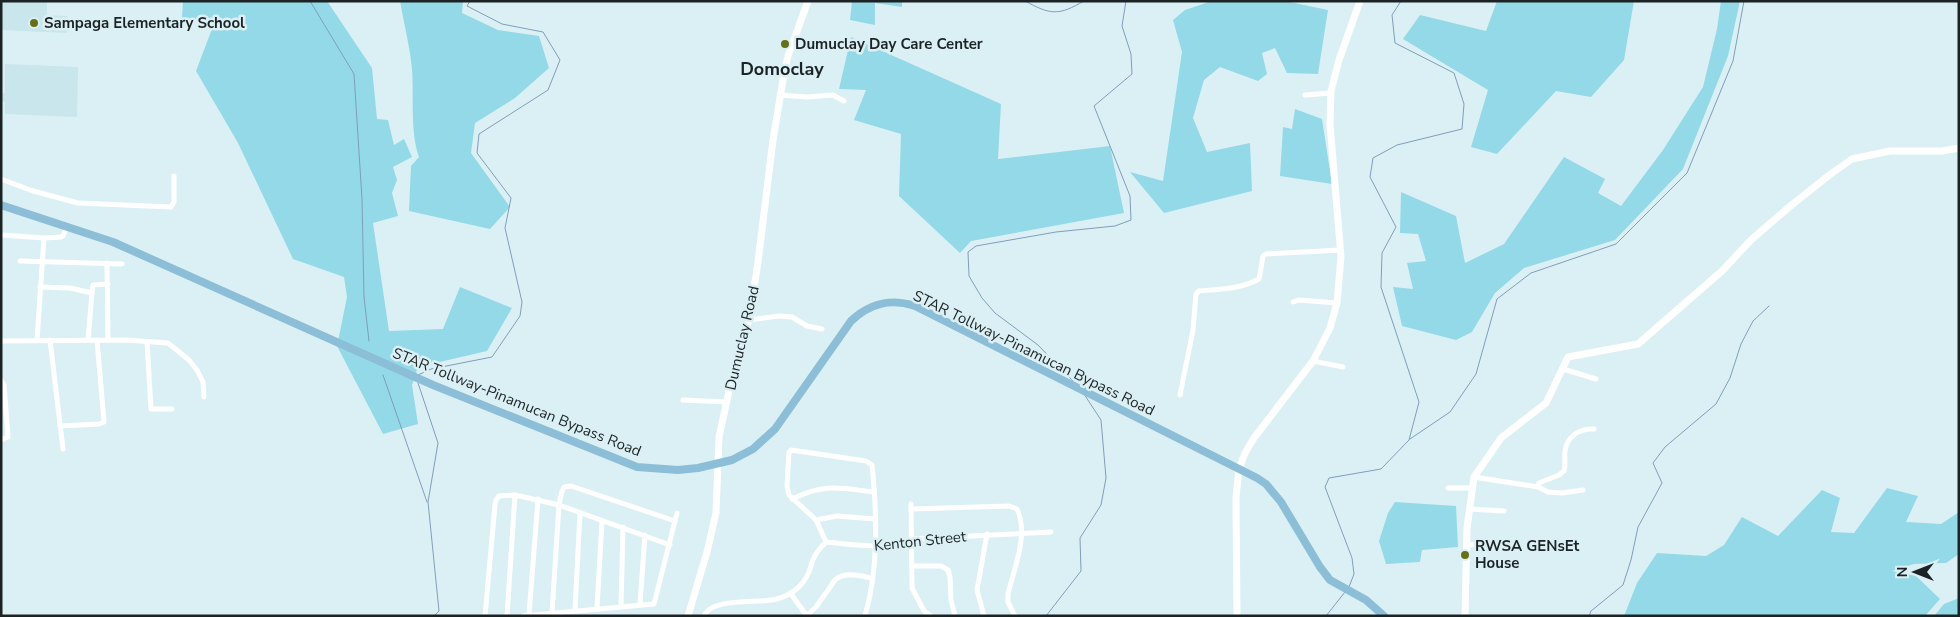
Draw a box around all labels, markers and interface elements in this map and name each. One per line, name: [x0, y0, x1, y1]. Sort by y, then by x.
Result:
place label: Sampaga Elementary School: [44, 13, 245, 33]
marker: Sampaga Elementary School: [28, 17, 40, 29]
place label: Dumuclay Day Care Center: [795, 34, 983, 54]
marker: Dumuclay Day Care Center: [779, 38, 791, 50]
district label: Domoclay: [740, 57, 824, 81]
street label: Dumuclay Road: [720, 284, 764, 392]
street label: STAR Tollway-Pinamucan Bypass Road: [910, 286, 1158, 420]
street label: STAR Tollway-Pinamucan Bypass Road: [390, 343, 644, 461]
street label: Kenton Street: [873, 526, 968, 556]
place label: RWSA GENsEt House: [1475, 536, 1580, 573]
north arrow: [1890, 547, 1940, 597]
marker: RWSA GENsEt House: [1459, 549, 1471, 561]
text: N: [1893, 567, 1912, 577]

